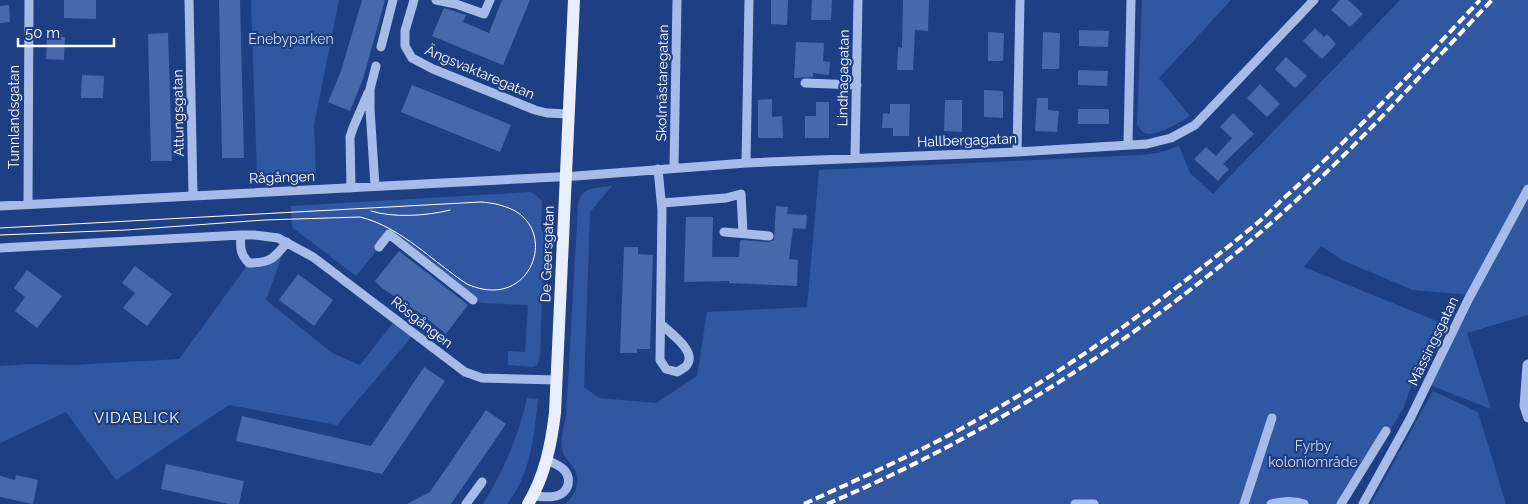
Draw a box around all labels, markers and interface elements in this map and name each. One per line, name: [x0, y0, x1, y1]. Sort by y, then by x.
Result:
scale bar: [18, 15, 114, 47]
text: 50 m: [25, 24, 60, 42]
street label: Skolmästaregatan: [653, 24, 671, 142]
street label: Lindhagagatan: [834, 29, 852, 127]
park label: Enebyparken: [248, 31, 334, 47]
street label: Ängsvaktaregatan: [423, 40, 538, 102]
street label: Tunnlandsgatan: [6, 65, 22, 169]
street label: Attungsgatan: [169, 69, 187, 157]
street label: Hallbergagatan: [917, 130, 1017, 150]
street label: Rågången: [249, 168, 315, 186]
street label: De Geersgatan: [537, 205, 557, 303]
street label: Rösgången: [388, 293, 456, 351]
street label: Mässingsgatan: [1405, 294, 1461, 388]
district label: VIDABLICK: [94, 409, 180, 427]
park label: Fyrby koloniområde: [1268, 438, 1358, 470]

